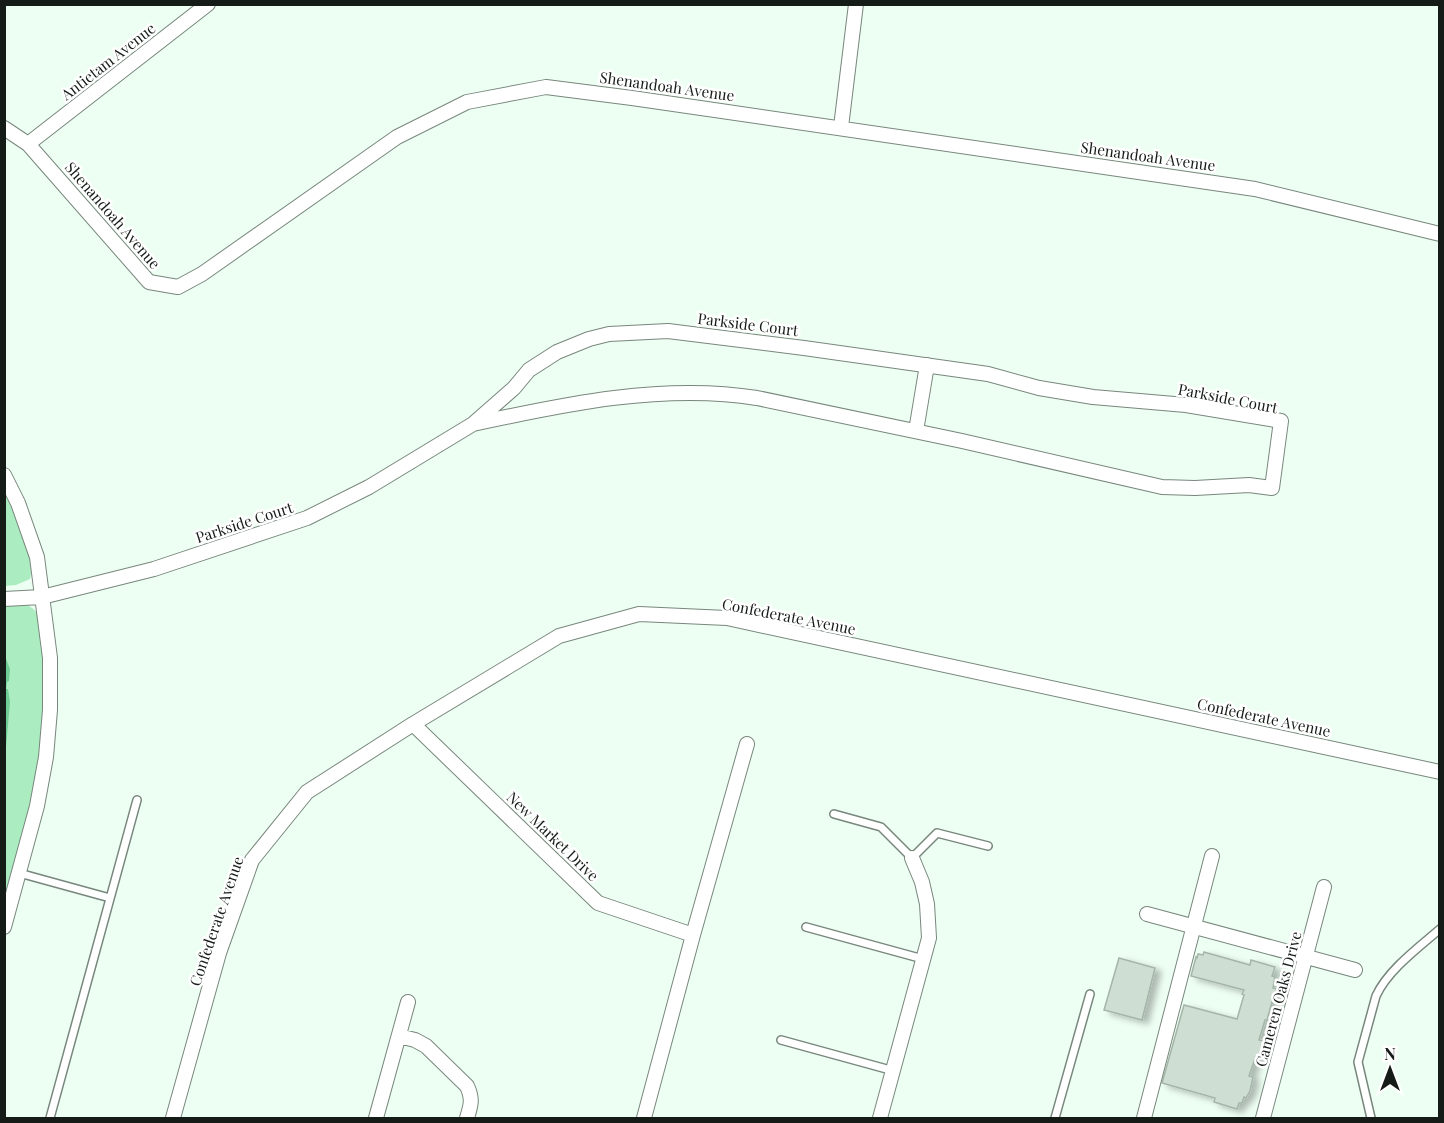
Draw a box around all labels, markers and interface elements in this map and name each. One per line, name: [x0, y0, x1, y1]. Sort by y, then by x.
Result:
street label: Antietam Avenue: [56, 18, 159, 105]
street label: Shenandoah Avenue: [598, 67, 736, 105]
street label: Shenandoah Avenue: [1079, 137, 1217, 175]
street label: Shenandoah Avenue: [61, 157, 165, 273]
street label: Parkside Court: [697, 308, 800, 340]
street label: Parkside Court: [1176, 379, 1280, 418]
street label: Parkside Court: [193, 497, 296, 547]
street label: Confederate Avenue: [720, 593, 858, 639]
street label: Confederate Avenue: [1195, 693, 1333, 741]
street label: New Market Drive: [503, 787, 603, 885]
street label: Confederate Avenue: [184, 854, 248, 988]
street label: Cameren Oaks Drive: [1250, 929, 1306, 1069]
north arrow: [1360, 1039, 1420, 1099]
text: N: [1384, 1043, 1396, 1064]

